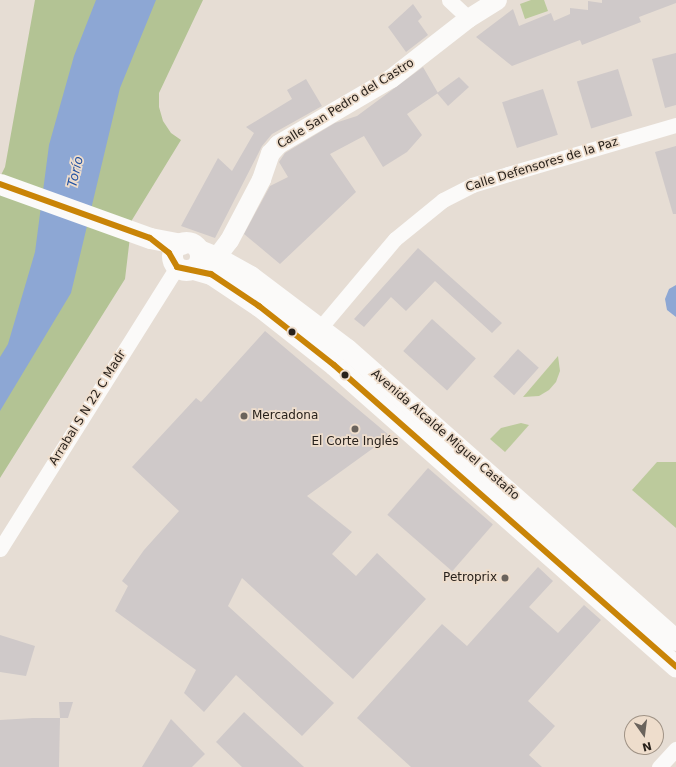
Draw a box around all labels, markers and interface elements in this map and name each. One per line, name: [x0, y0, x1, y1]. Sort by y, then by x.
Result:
street label: Calle San Pedro del Castro: [275, 56, 417, 152]
street label: Calle Defensores de la Paz: [464, 135, 620, 195]
water label: Torío: [65, 155, 87, 189]
unlabelled marker: [287, 327, 297, 337]
street label: Arrabal S N 22 C Madr: [47, 348, 129, 468]
street label: Avenida Alcalde Miguel Castaño: [368, 367, 522, 503]
unlabelled marker: [340, 370, 350, 380]
place label: Mercadona: [252, 409, 318, 423]
marker: Mercadona: [239, 411, 249, 421]
marker: El Corte Inglés: [350, 424, 360, 434]
place label: El Corte Inglés: [311, 435, 399, 449]
place label: Petroprix: [443, 571, 497, 585]
marker: Petroprix: [500, 573, 510, 583]
north arrow: [624, 715, 664, 755]
text: N: [641, 739, 653, 754]

